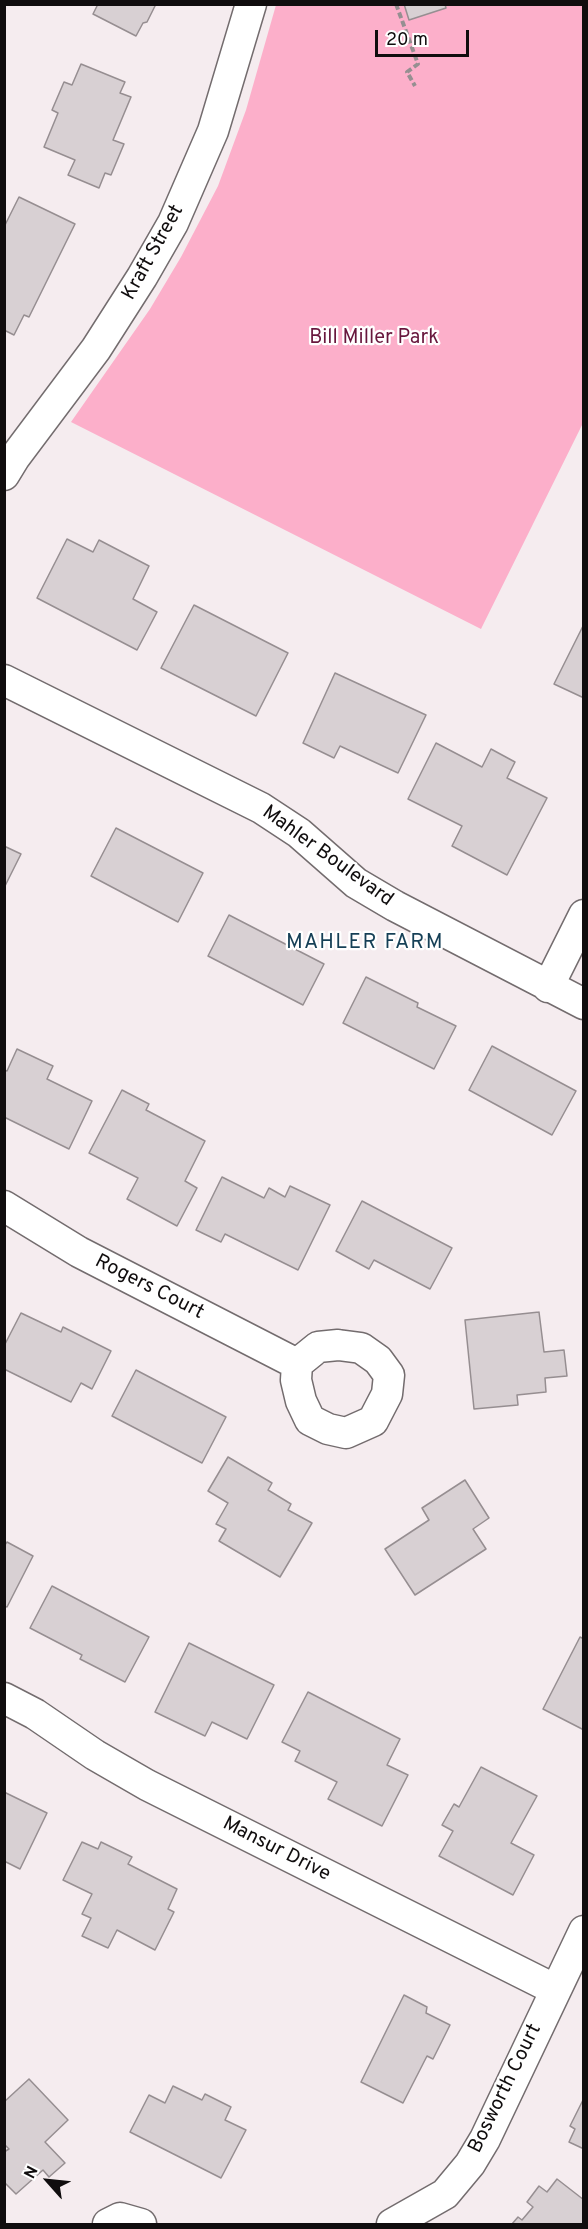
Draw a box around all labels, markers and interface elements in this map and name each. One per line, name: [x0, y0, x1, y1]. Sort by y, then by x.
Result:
scale bar: [378, 18, 472, 56]
text: 20 m: [386, 29, 428, 52]
street label: Kraft Street: [118, 201, 190, 305]
park label: Bill Miller Park: [309, 327, 439, 351]
street label: Mahler Boulevard: [257, 801, 397, 913]
district label: MAHLER FARM: [286, 931, 444, 957]
street label: Rogers Court: [90, 1250, 208, 1326]
street label: Mansur Drive: [218, 1813, 334, 1887]
street label: Bosworth Court: [464, 2020, 548, 2158]
north arrow: [18, 2151, 78, 2211]
text: N: [20, 2163, 43, 2182]

